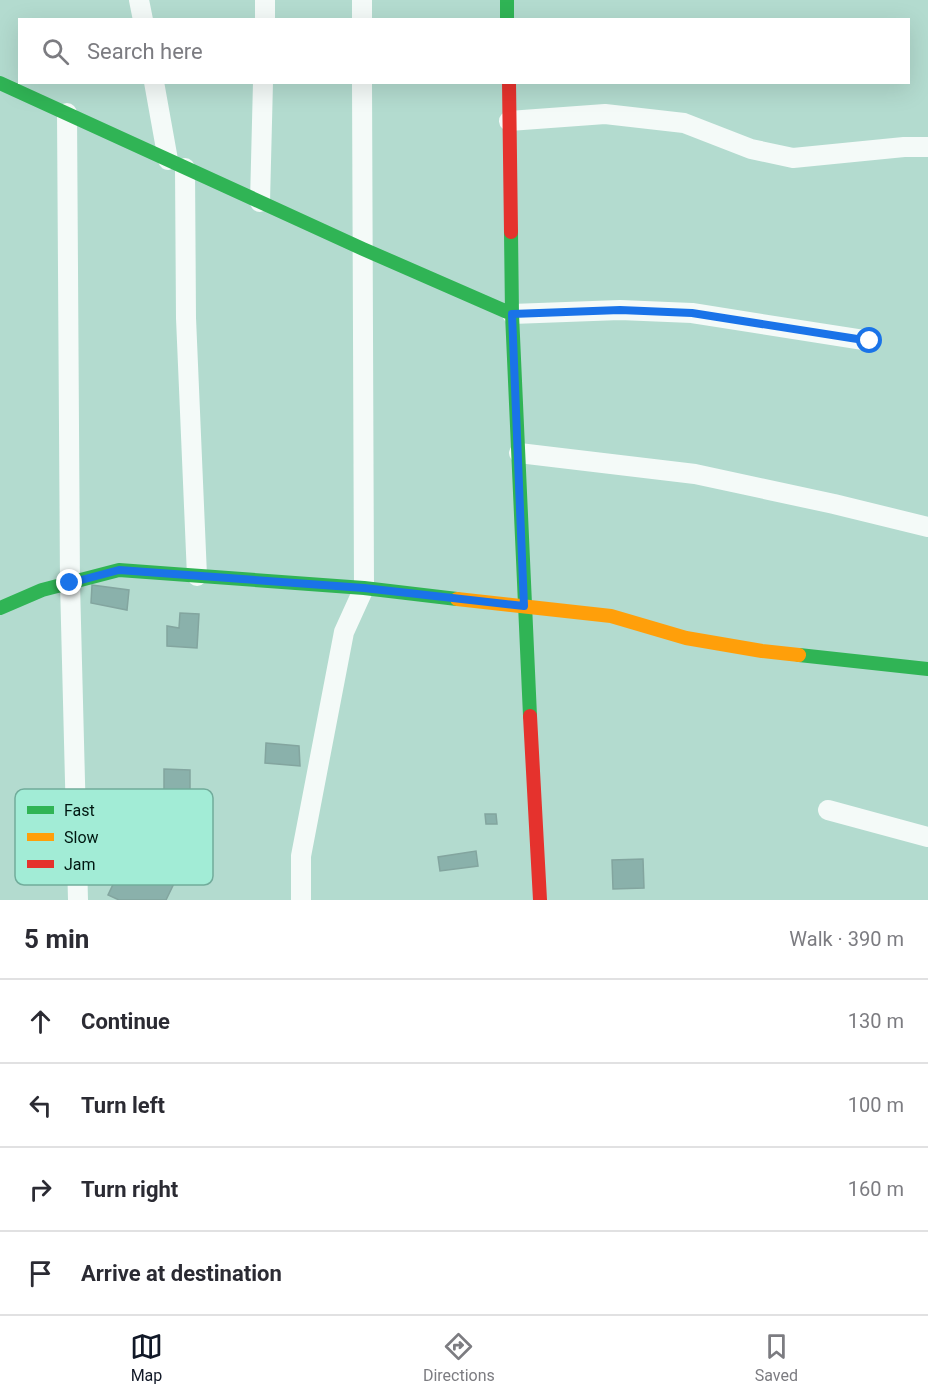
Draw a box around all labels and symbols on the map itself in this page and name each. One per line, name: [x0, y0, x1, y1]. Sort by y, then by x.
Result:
route start: [856, 327, 882, 353]
route end: [56, 569, 82, 595]
legend: [15, 789, 213, 885]
text: Fast: [64, 801, 95, 820]
text: Slow: [64, 828, 99, 847]
text: Jam: [64, 855, 96, 874]

